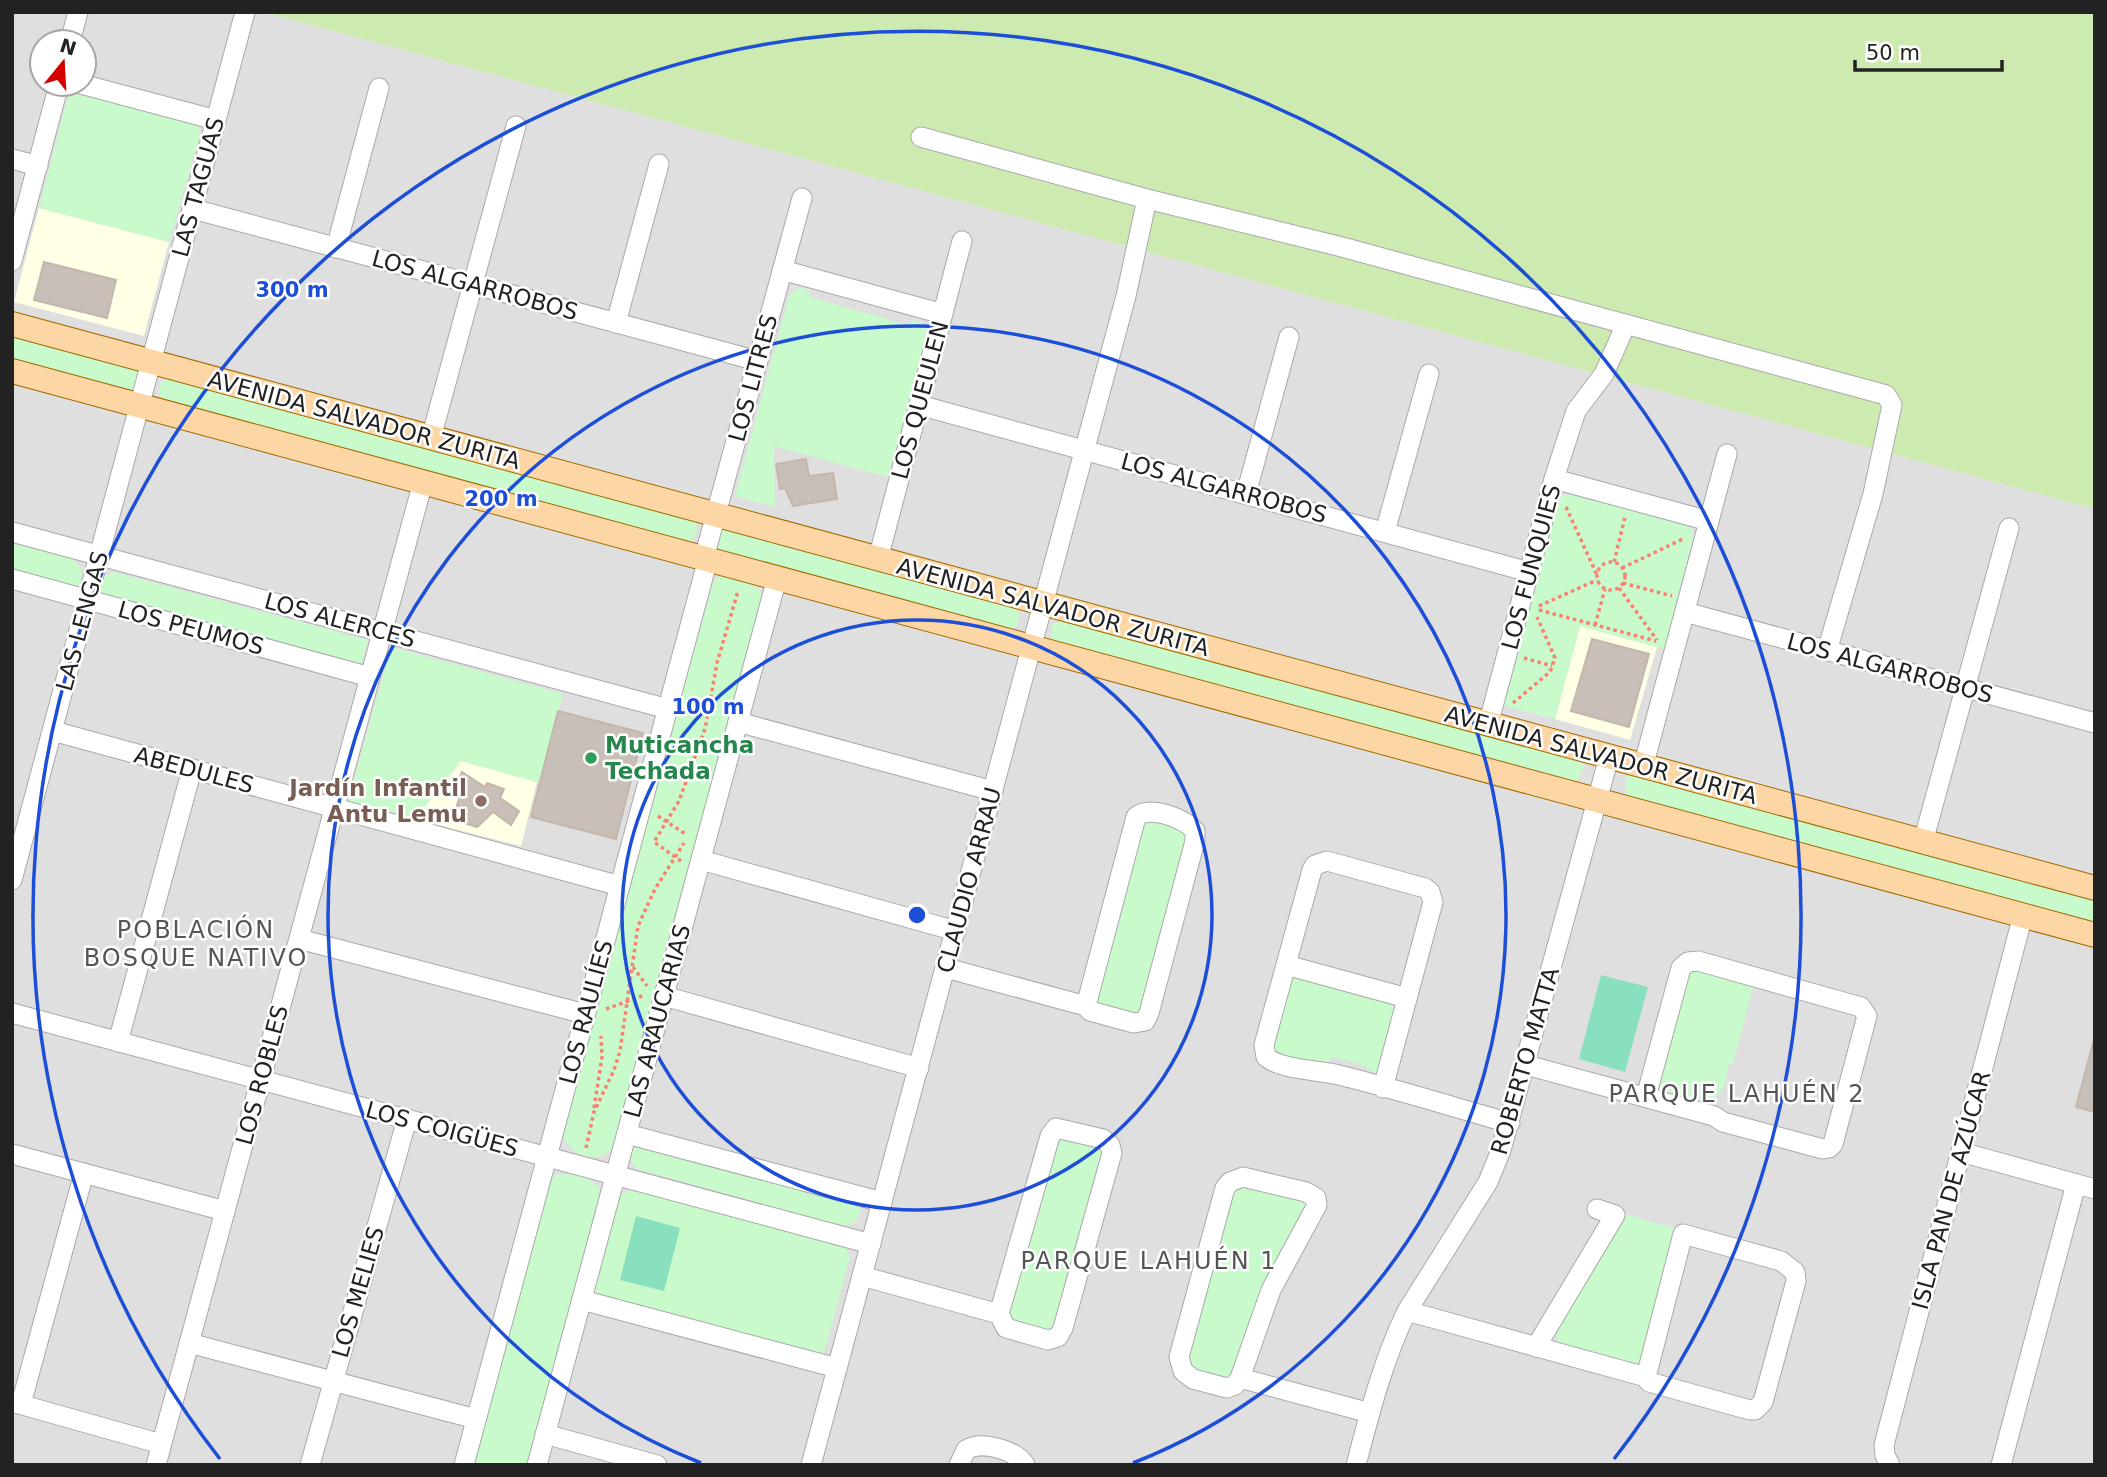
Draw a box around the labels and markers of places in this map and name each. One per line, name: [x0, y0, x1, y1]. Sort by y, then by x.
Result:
place label: Muticancha Techada: [605, 732, 754, 784]
marker: Muticancha Techada: [583, 750, 599, 766]
place label: Jardín Infantil Antu Lemu: [287, 775, 467, 827]
marker: Jardín Infantil Antu Lemu: [473, 793, 489, 809]
centre of rings: [905, 903, 929, 927]

